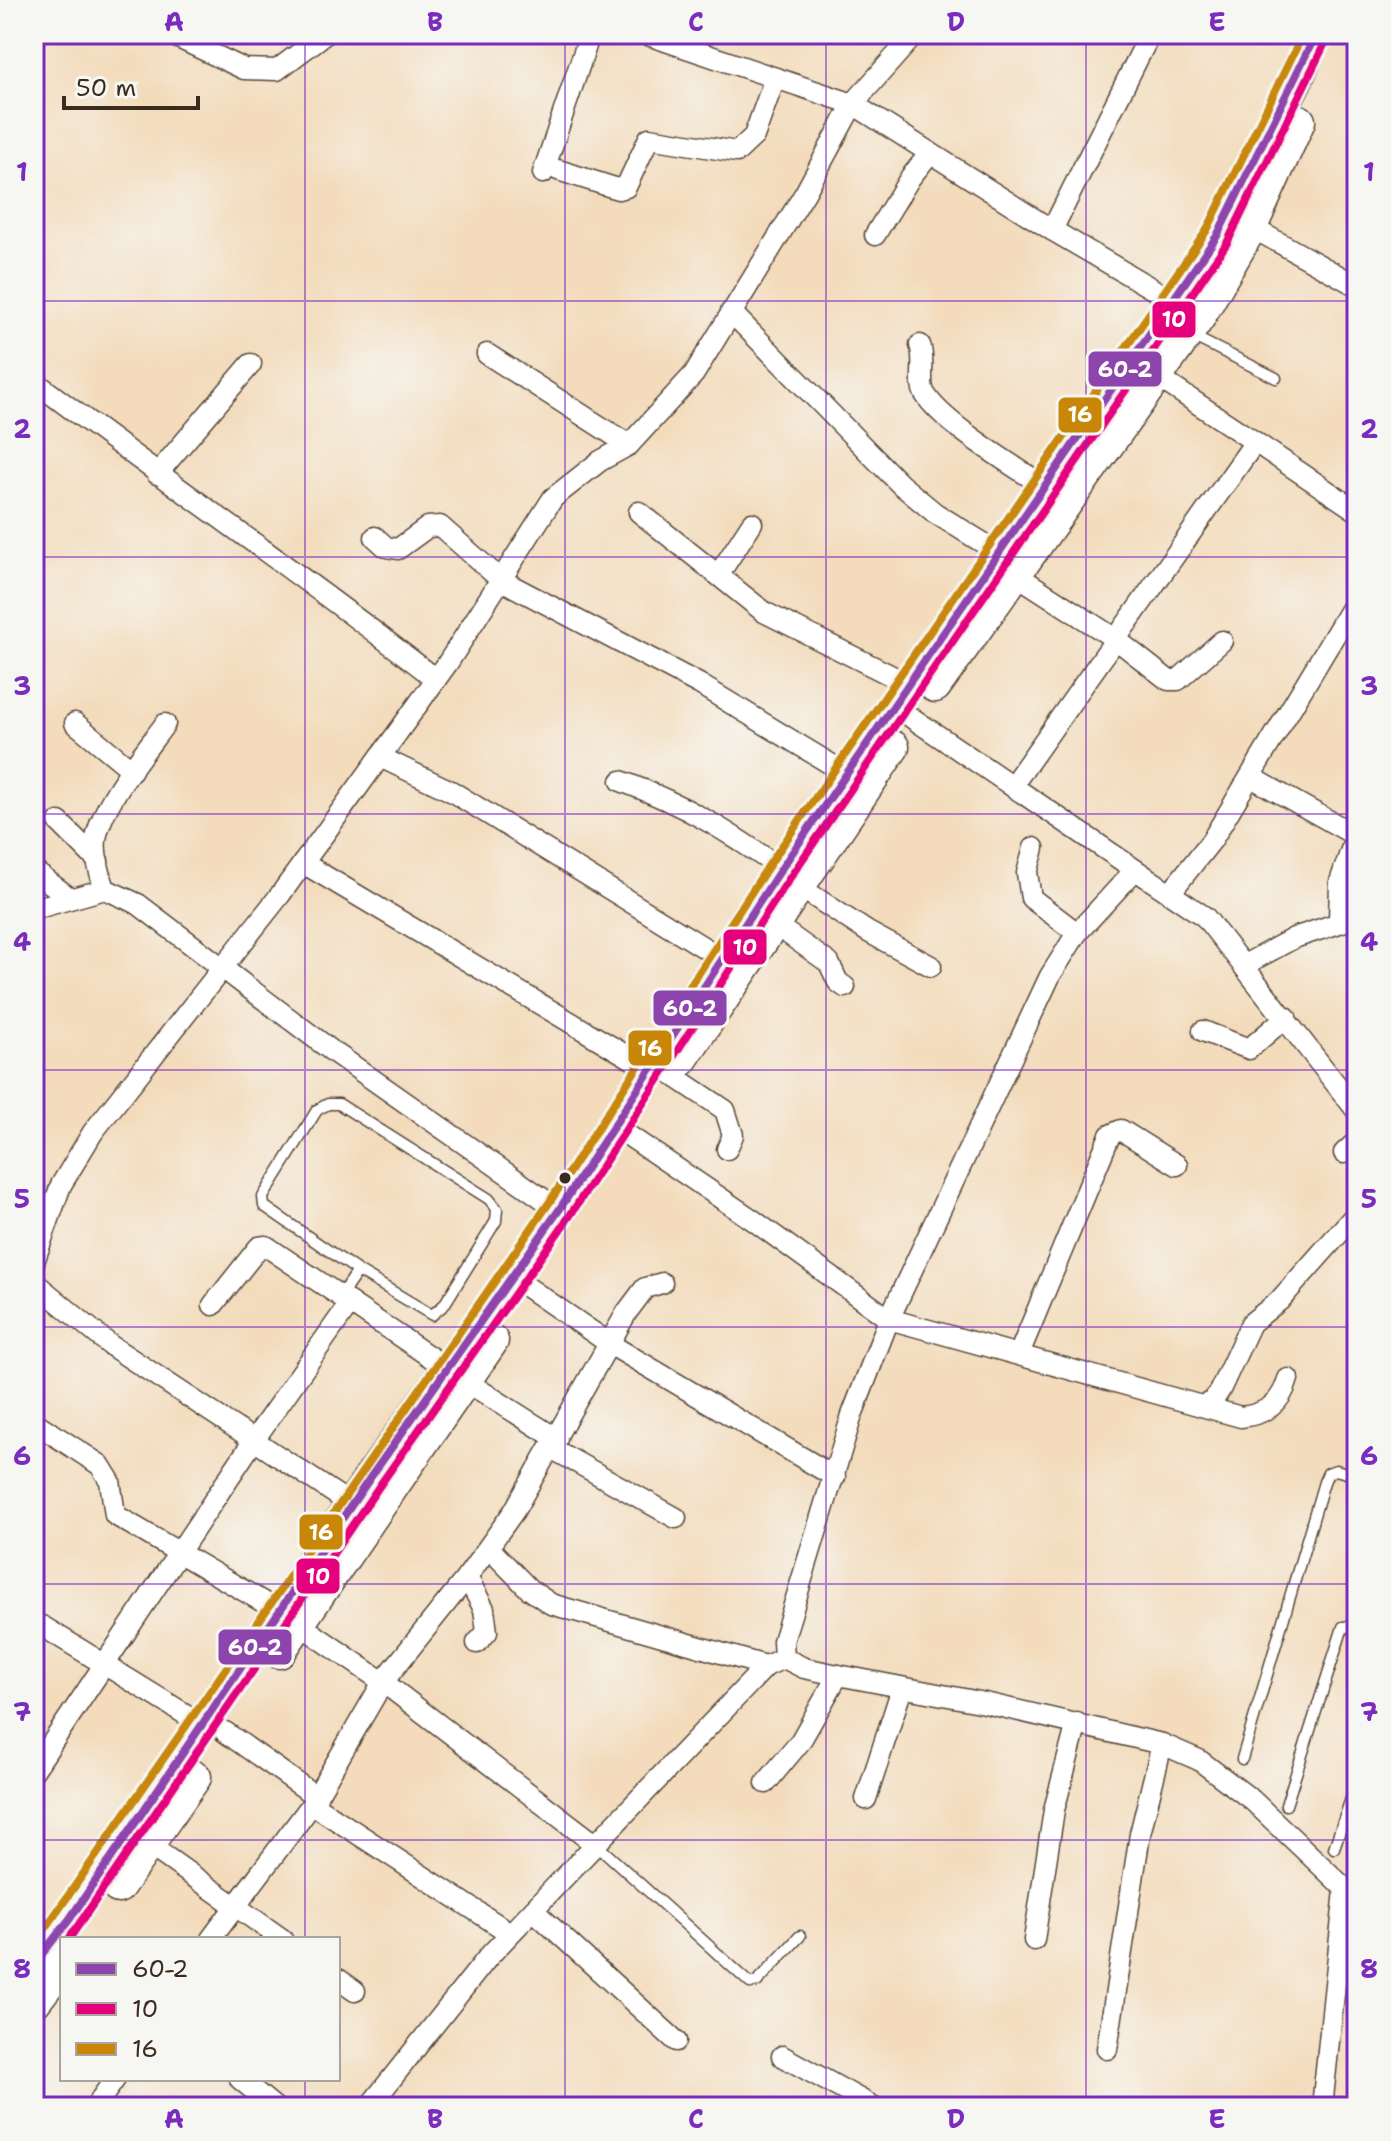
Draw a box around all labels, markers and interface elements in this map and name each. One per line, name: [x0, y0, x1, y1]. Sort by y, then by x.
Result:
text: A: [164, 4, 184, 39]
text: B: [427, 4, 443, 39]
text: C: [688, 4, 704, 39]
text: D: [947, 4, 965, 39]
text: E: [1208, 4, 1226, 39]
scale bar: [64, 60, 198, 110]
text: 50 m: [76, 72, 136, 104]
text: 1: [16, 154, 28, 189]
text: 1: [1363, 154, 1375, 189]
line badge: 10: [1151, 300, 1197, 339]
text: 10: [1162, 305, 1186, 334]
line badge: 60-2: [1087, 350, 1163, 388]
text: 60-2: [1098, 355, 1152, 384]
line badge: 16: [1057, 396, 1103, 434]
text: 16: [1068, 400, 1092, 429]
text: 2: [13, 411, 31, 446]
text: 2: [1360, 411, 1378, 446]
text: 3: [13, 668, 31, 703]
text: 3: [1360, 668, 1378, 703]
text: 4: [13, 924, 31, 959]
text: 4: [1360, 924, 1378, 959]
line badge: 10: [722, 928, 768, 966]
text: 10: [733, 933, 757, 962]
line badge: 60-2: [652, 989, 728, 1027]
text: 60-2: [663, 994, 717, 1023]
line badge: 16: [627, 1029, 673, 1067]
text: 16: [638, 1034, 662, 1063]
unlabelled marker: [557, 1170, 573, 1186]
text: 5: [14, 1181, 30, 1216]
text: 5: [1361, 1181, 1377, 1216]
text: 6: [13, 1438, 31, 1473]
text: 6: [1360, 1438, 1378, 1473]
line badge: 16: [298, 1513, 344, 1551]
text: 16: [309, 1518, 333, 1547]
line badge: 10: [295, 1557, 341, 1595]
text: 10: [306, 1562, 330, 1591]
line badge: 60-2: [217, 1628, 293, 1666]
text: 60-2: [228, 1633, 282, 1662]
text: 7: [13, 1694, 31, 1729]
text: 7: [1360, 1694, 1378, 1729]
legend: [60, 1937, 340, 2081]
text: 8: [13, 1951, 31, 1986]
text: 8: [1360, 1951, 1378, 1986]
text: 60-2: [132, 1953, 188, 1985]
text: 10: [132, 1993, 158, 2025]
text: 16: [132, 2033, 158, 2065]
text: A: [164, 2101, 184, 2136]
text: B: [427, 2101, 443, 2136]
text: C: [688, 2101, 704, 2136]
text: D: [947, 2101, 965, 2136]
text: E: [1208, 2101, 1226, 2136]

